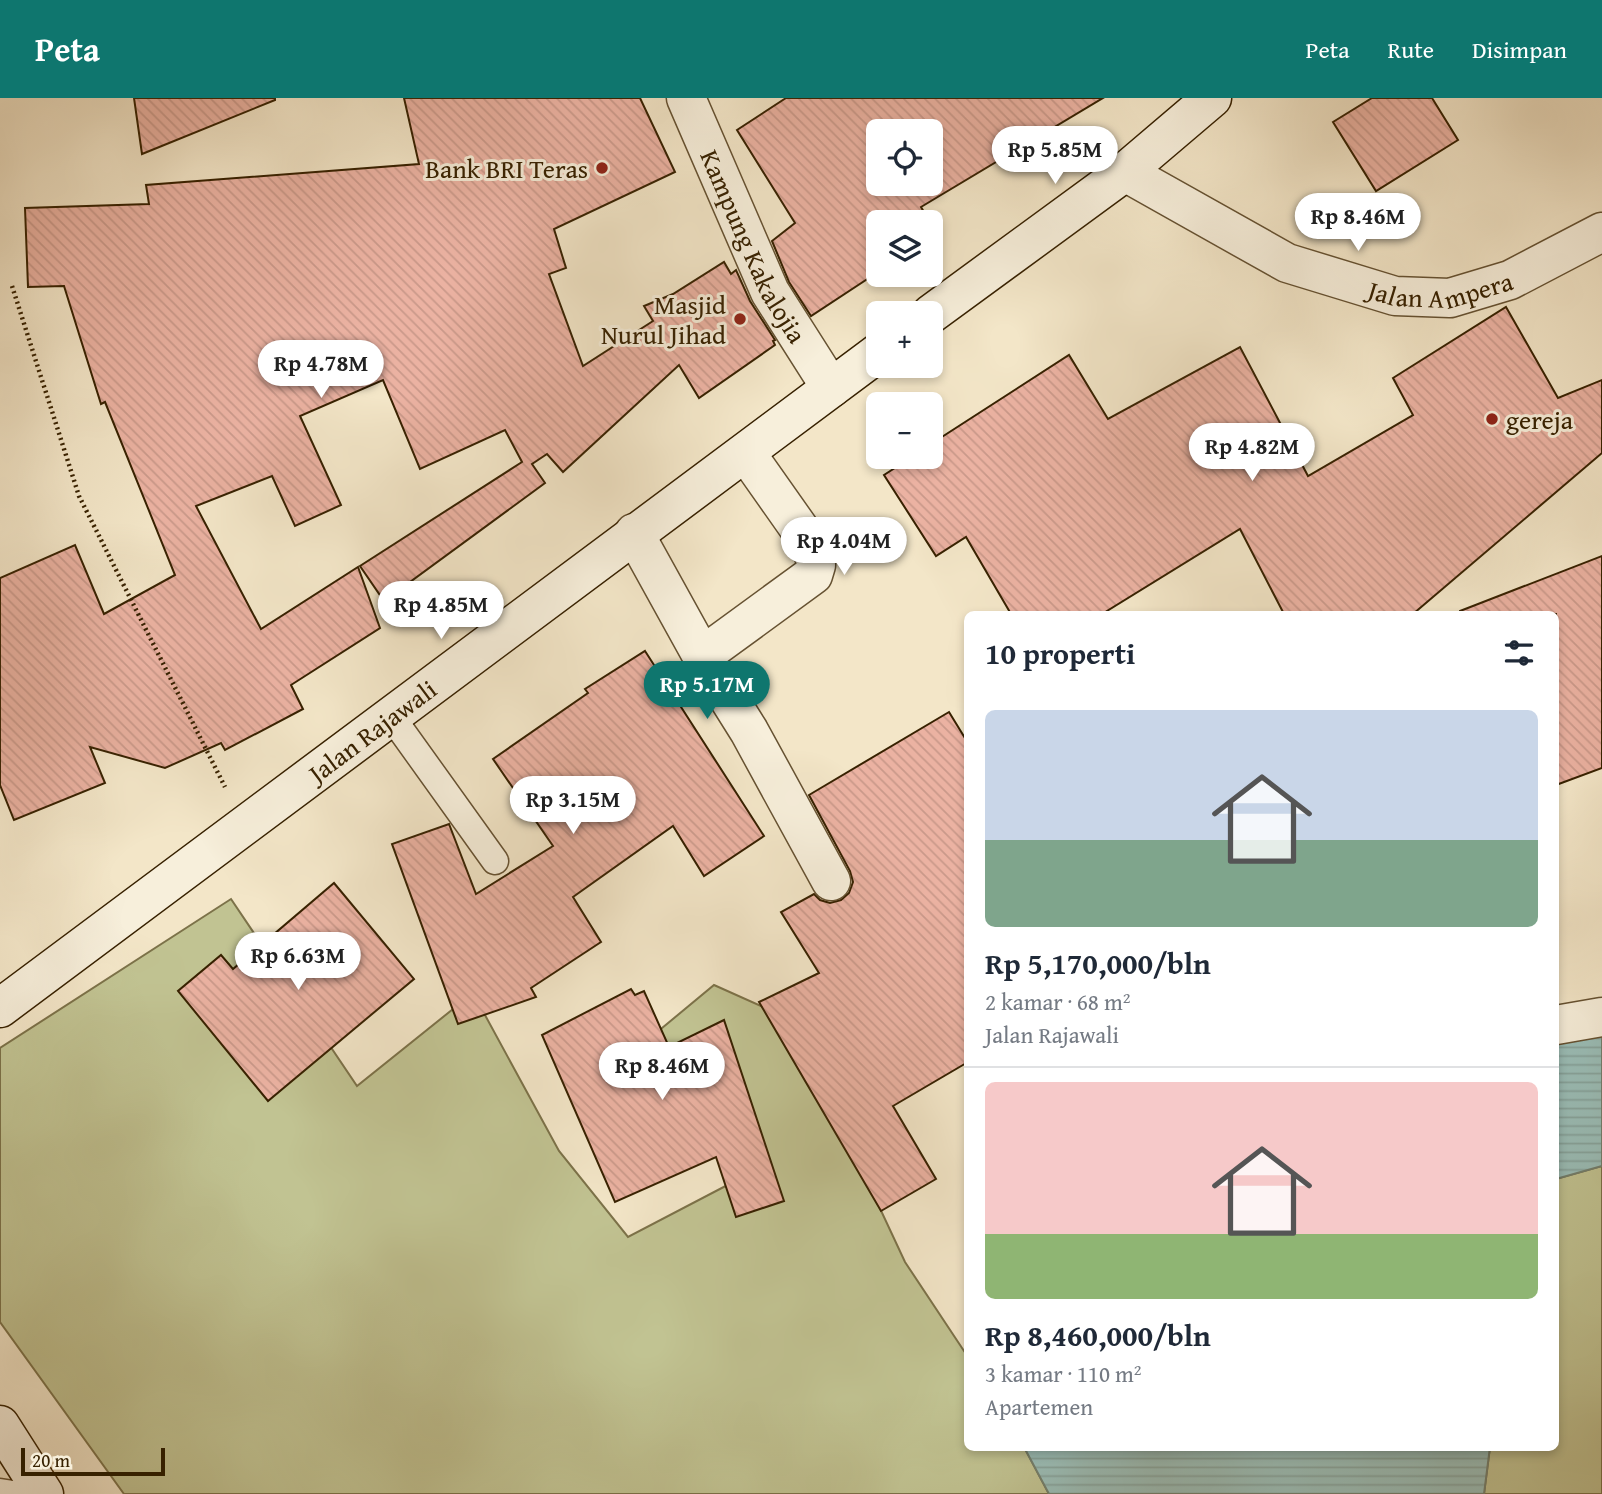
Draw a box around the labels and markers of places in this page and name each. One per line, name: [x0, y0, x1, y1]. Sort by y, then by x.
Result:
pin: Rp 5.85M: [983, 126, 1127, 186]
place label: Bank BRI Teras: [425, 149, 588, 188]
marker: Bank BRI Teras: [594, 160, 610, 176]
pin: Rp 8.46M: [1286, 194, 1430, 253]
place label: Masjid Nurul Jihad: [601, 285, 726, 354]
marker: Masjid Nurul Jihad: [732, 311, 748, 327]
pin: Rp 4.78M: [249, 341, 393, 400]
place label: gereja: [1506, 400, 1574, 439]
marker: gereja: [1484, 411, 1500, 427]
pin: Rp 4.82M: [1180, 424, 1324, 483]
pin: Rp 4.04M: [772, 518, 916, 577]
pin: Rp 4.85M: [369, 582, 513, 641]
pin: Rp 5.17M: [635, 662, 779, 721]
pin: Rp 3.15M: [501, 776, 645, 836]
pin: Rp 6.63M: [226, 932, 370, 992]
pin: Rp 8.46M: [590, 1042, 734, 1102]

